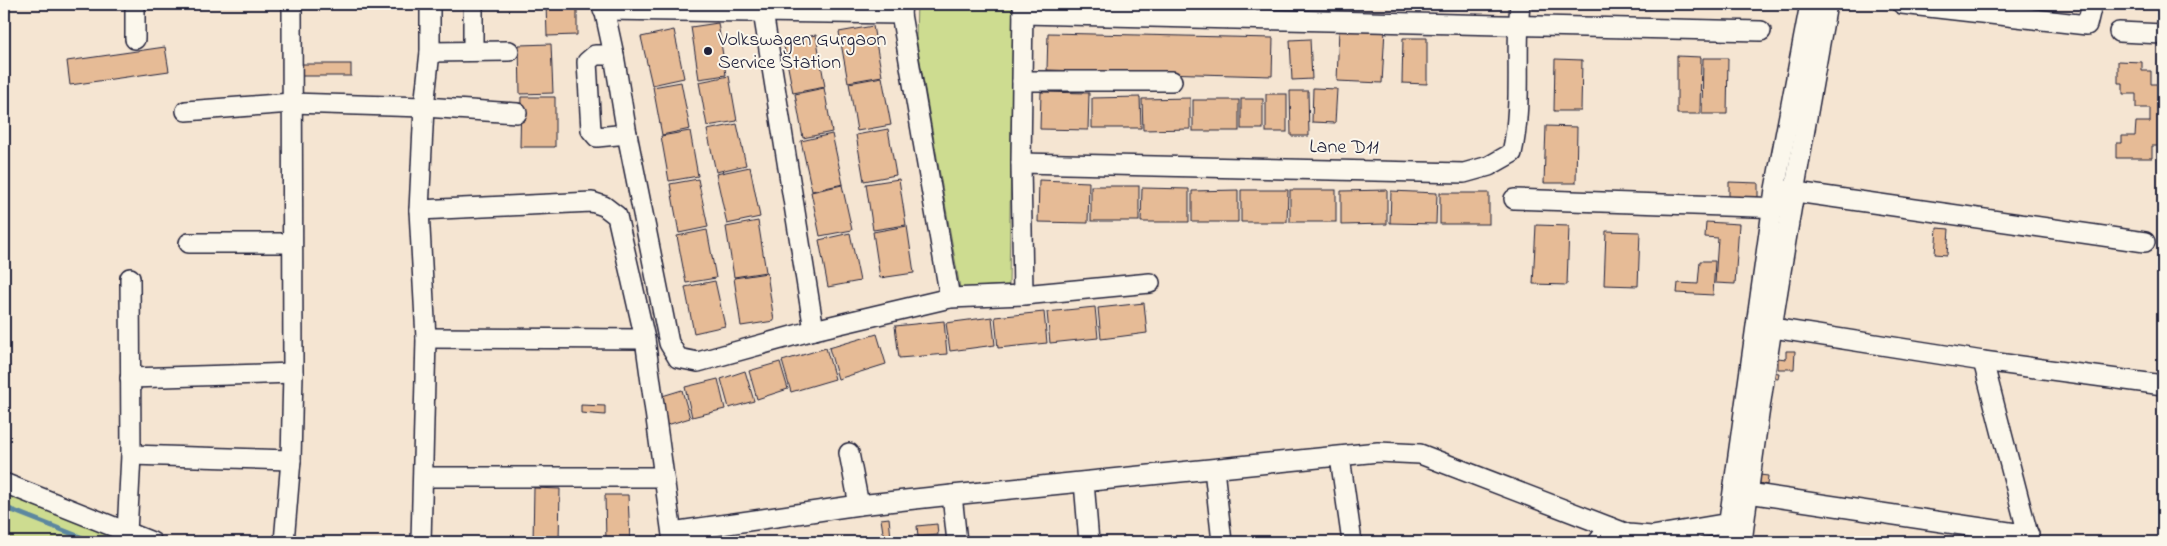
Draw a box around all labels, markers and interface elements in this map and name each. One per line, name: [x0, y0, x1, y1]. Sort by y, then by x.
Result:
place label: Volkswagen Gurgaon Service Station: [717, 26, 887, 78]
marker: Volkswagen Gurgaon Service Station: [702, 45, 714, 57]
street label: Lane D11: [1309, 133, 1379, 163]

